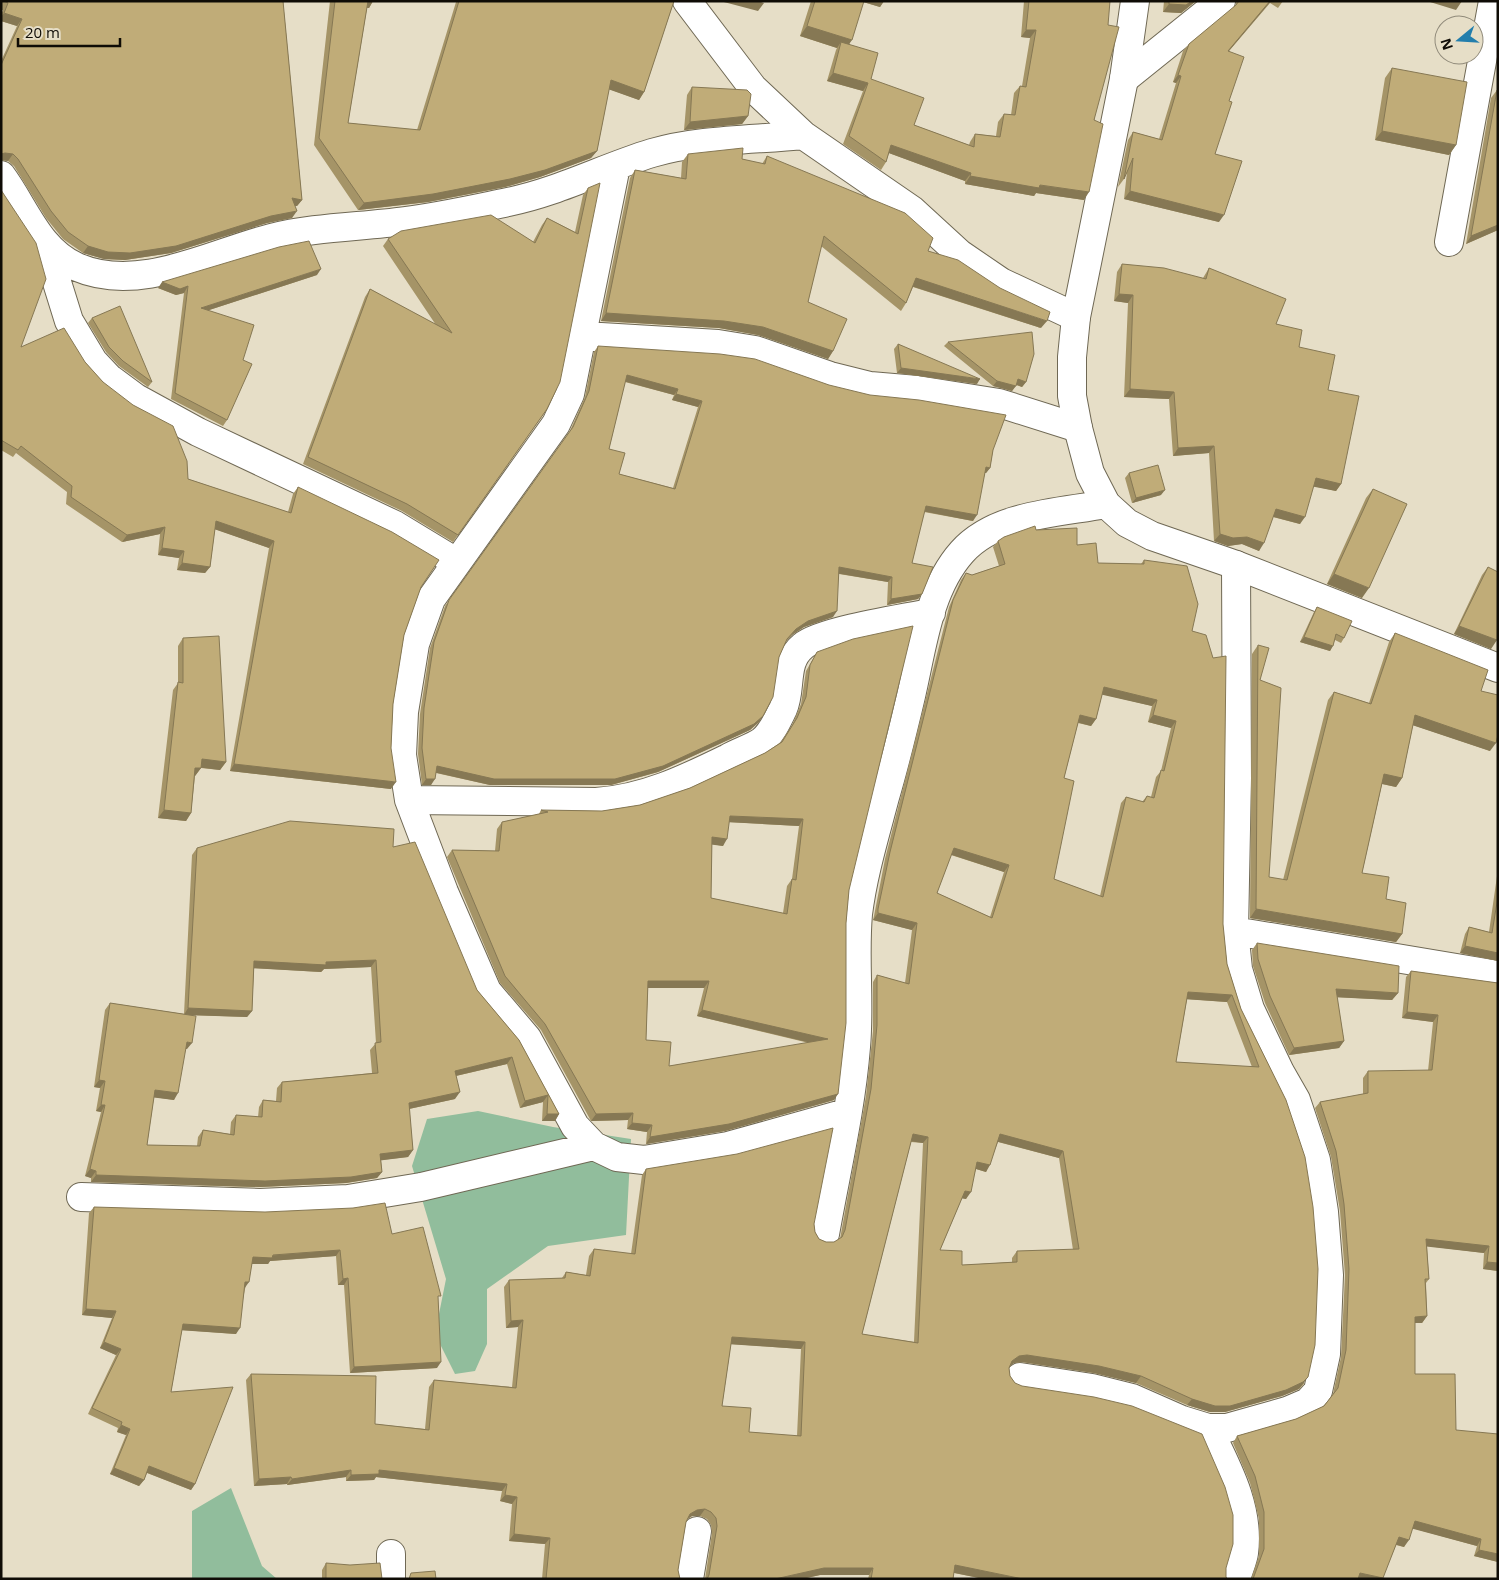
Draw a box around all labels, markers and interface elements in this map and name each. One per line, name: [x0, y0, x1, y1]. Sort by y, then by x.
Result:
scale bar: [18, 15, 120, 47]
north arrow: [1434, 15, 1484, 65]
text: 20 m: [25, 22, 60, 42]
text: N: [1435, 36, 1457, 53]

